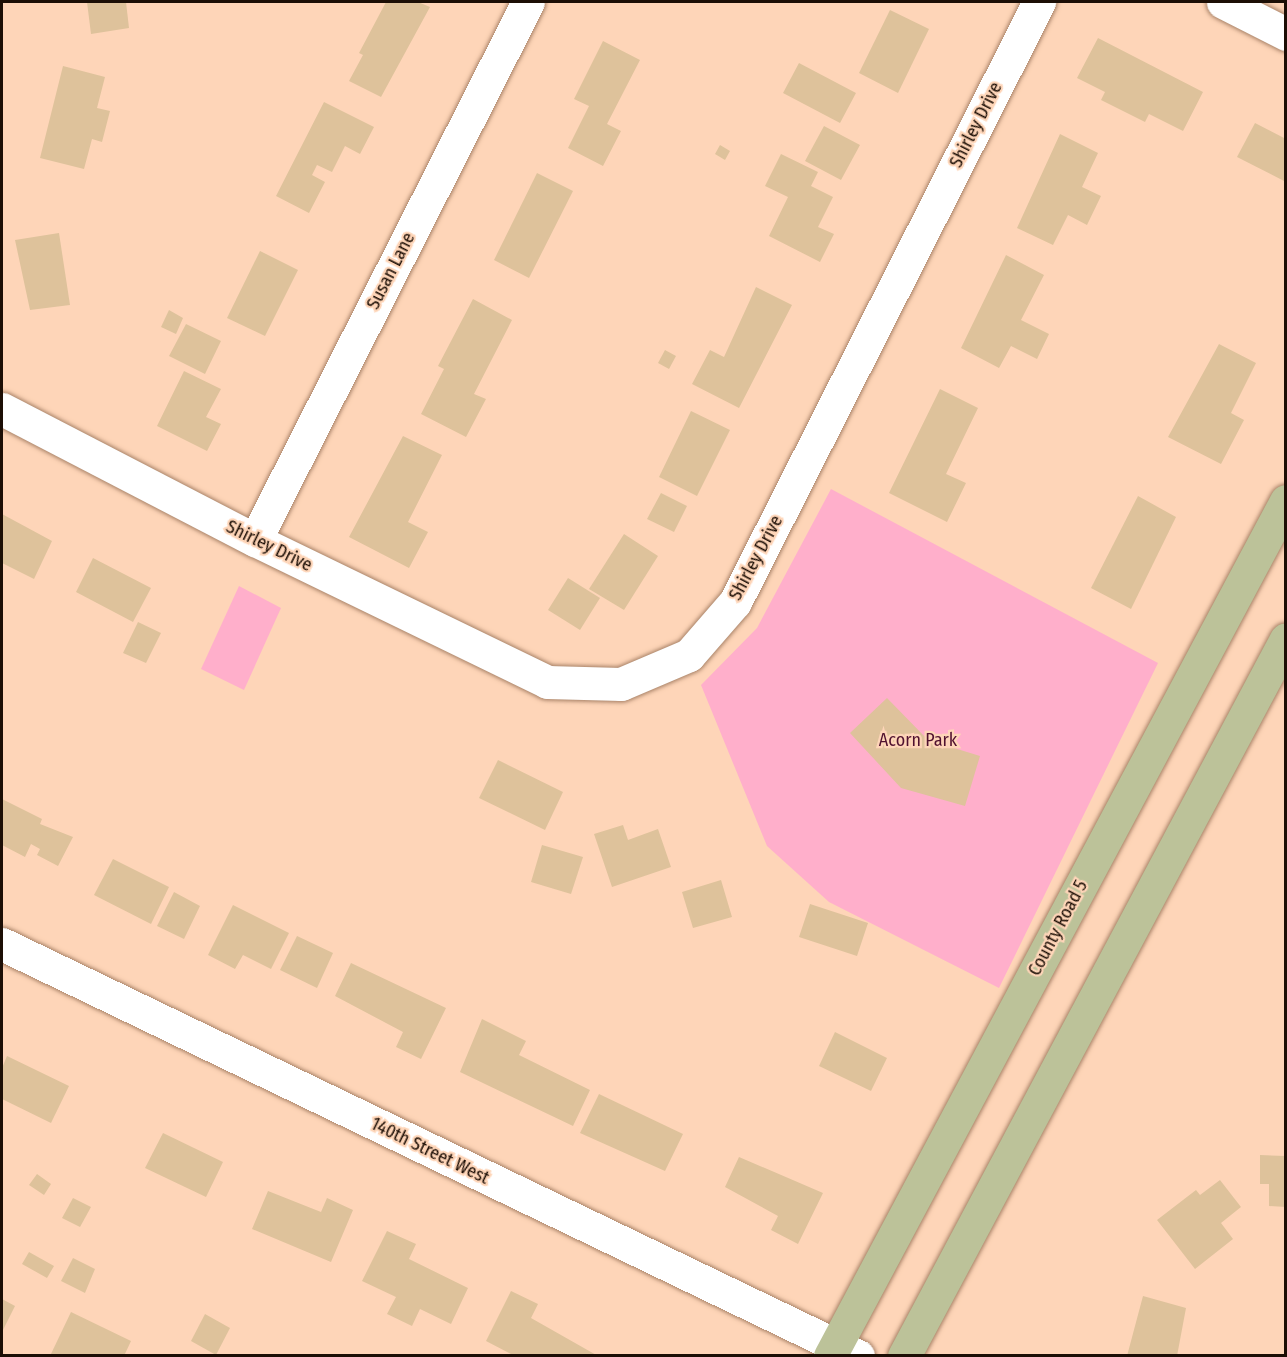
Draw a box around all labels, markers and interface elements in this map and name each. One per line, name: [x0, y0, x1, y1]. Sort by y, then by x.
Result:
street label: Shirley Drive: [945, 79, 1007, 171]
street label: Susan Lane: [362, 229, 420, 313]
street label: Shirley Drive: [725, 512, 787, 604]
street label: Shirley Drive: [222, 516, 316, 576]
park label: Acorn Park: [879, 729, 957, 751]
street label: County Road 5: [1024, 877, 1092, 979]
street label: 140th Street West: [367, 1113, 493, 1189]

